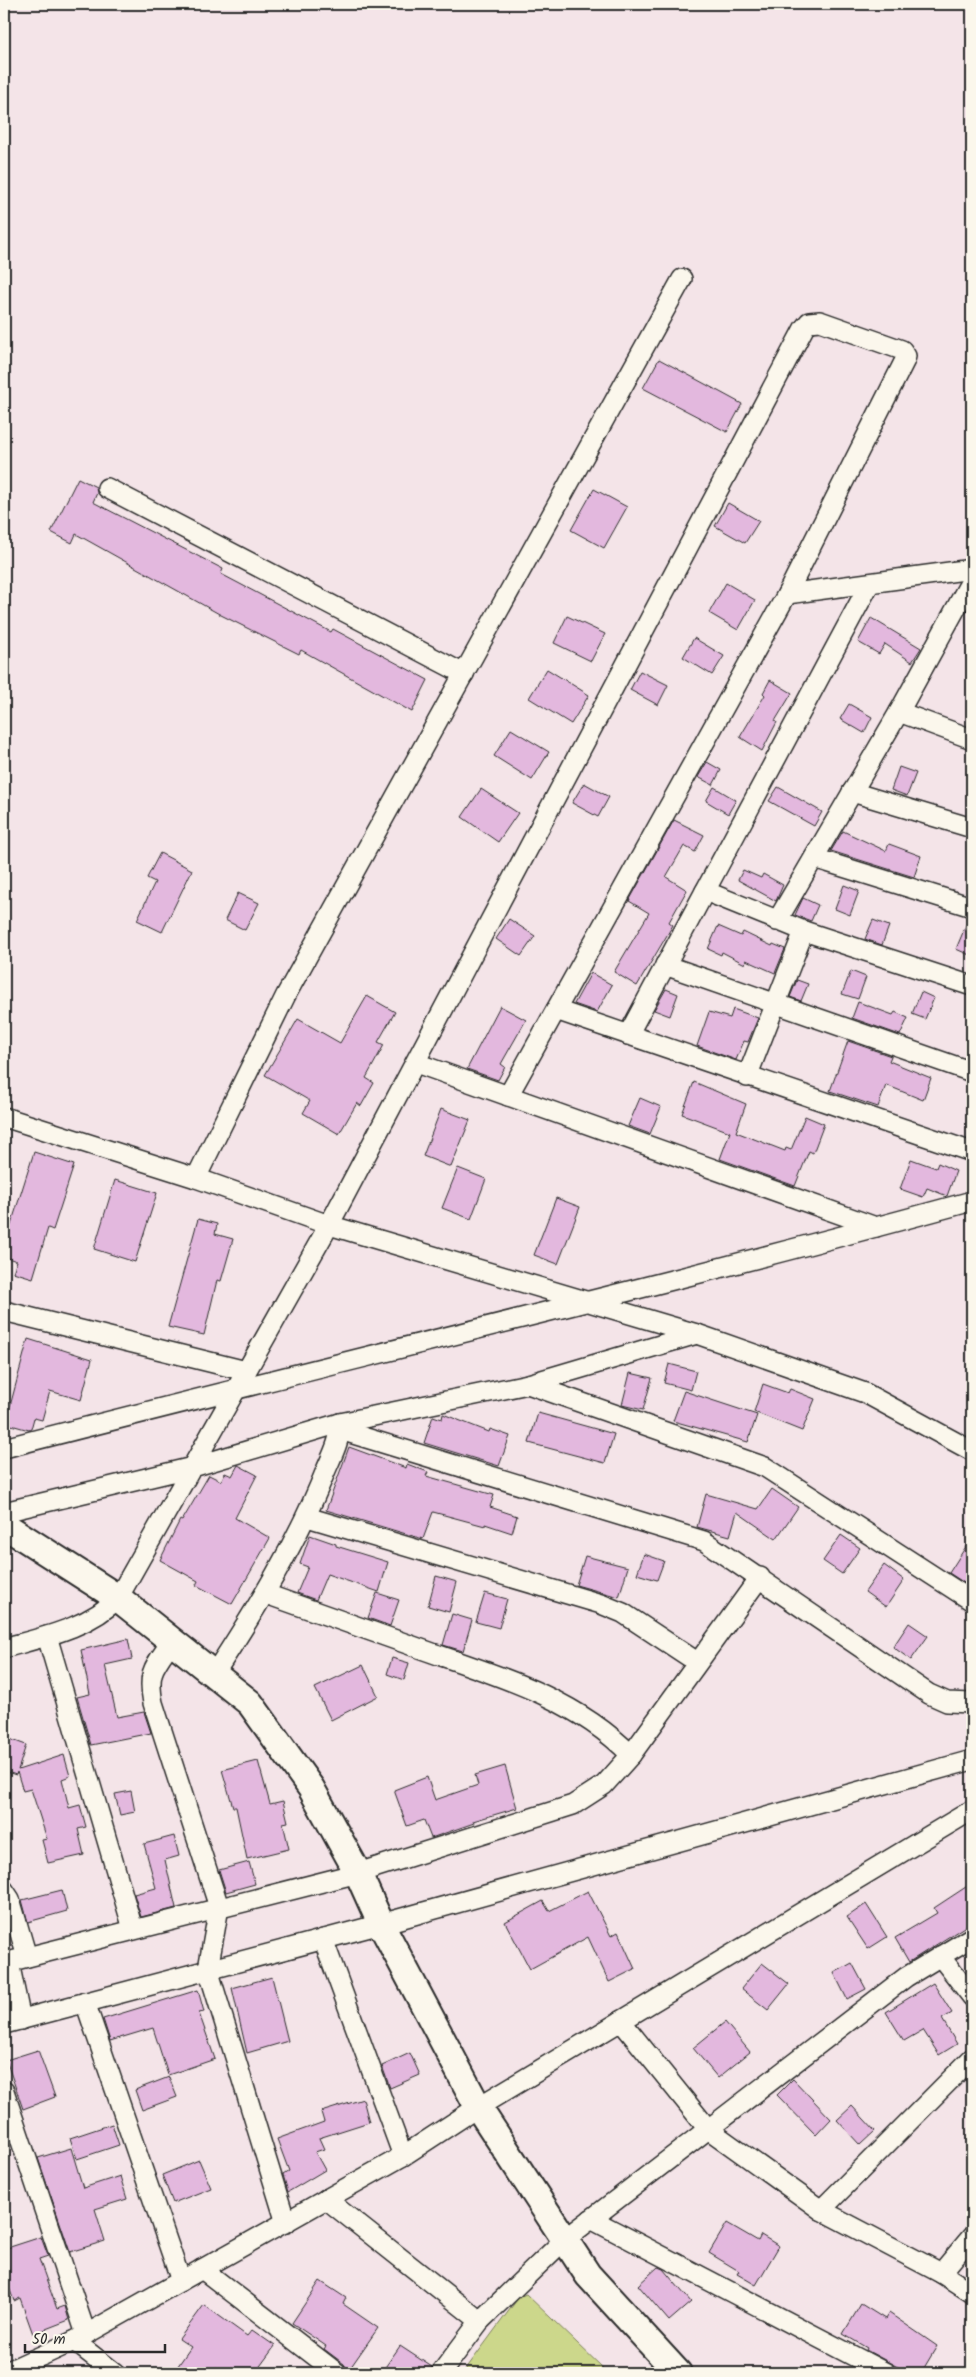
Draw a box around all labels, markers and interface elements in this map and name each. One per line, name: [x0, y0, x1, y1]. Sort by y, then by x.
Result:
scale bar: [25, 2322, 165, 2354]
text: 50 m: [32, 2328, 66, 2352]

